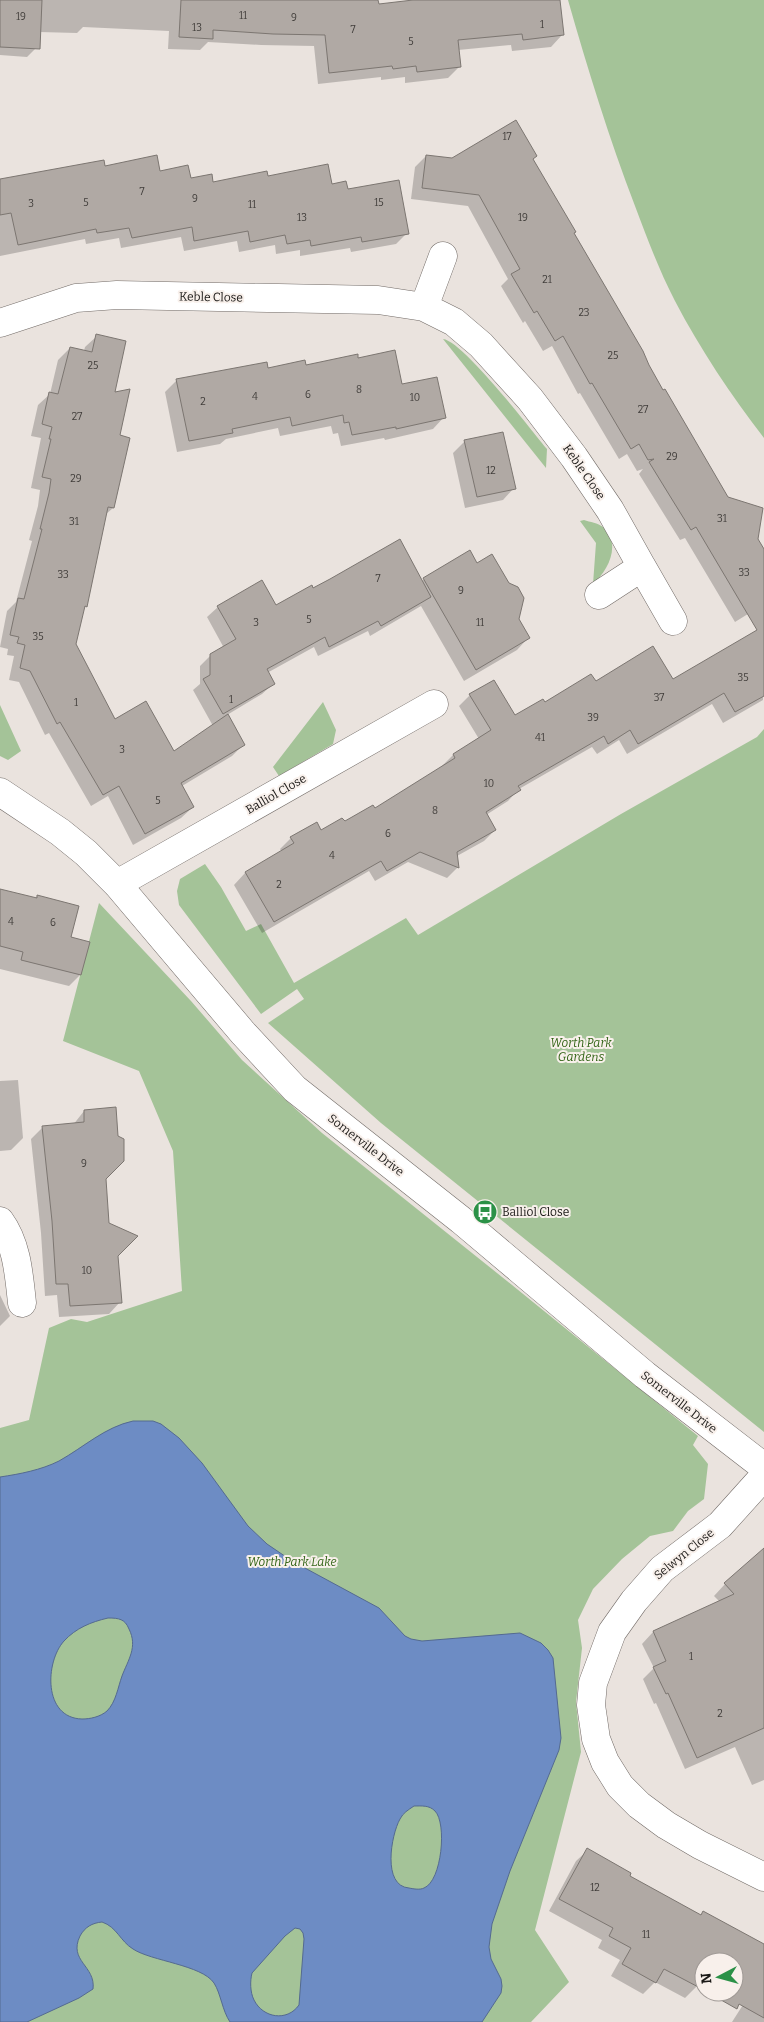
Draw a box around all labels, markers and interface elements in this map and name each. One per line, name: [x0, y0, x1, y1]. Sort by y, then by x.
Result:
house number: 11: [239, 10, 247, 22]
house number: 19: [16, 11, 26, 23]
house number: 9: [291, 12, 297, 24]
house number: 1: [540, 19, 544, 31]
house number: 13: [192, 22, 202, 34]
house number: 7: [350, 24, 356, 36]
house number: 5: [408, 36, 414, 48]
house number: 17: [503, 131, 511, 143]
house number: 7: [139, 186, 145, 198]
house number: 9: [192, 193, 198, 205]
house number: 5: [83, 197, 89, 209]
house number: 15: [374, 197, 384, 209]
house number: 3: [28, 198, 34, 210]
house number: 11: [248, 199, 256, 211]
house number: 13: [297, 212, 307, 224]
house number: 19: [518, 212, 528, 224]
house number: 21: [542, 274, 552, 286]
street label: Keble Close: [179, 289, 243, 305]
house number: 23: [578, 307, 590, 319]
house number: 25: [608, 350, 618, 362]
house number: 25: [88, 360, 98, 372]
house number: 8: [356, 384, 362, 396]
house number: 6: [305, 389, 311, 401]
house number: 4: [252, 391, 258, 403]
house number: 10: [410, 392, 420, 404]
house number: 2: [200, 396, 206, 408]
house number: 27: [638, 404, 648, 416]
house number: 27: [72, 411, 82, 423]
street label: Keble Close: [560, 442, 608, 502]
house number: 29: [666, 451, 678, 463]
house number: 12: [486, 465, 496, 477]
house number: 29: [70, 473, 82, 485]
house number: 31: [717, 513, 727, 525]
house number: 31: [69, 516, 79, 528]
house number: 33: [738, 567, 750, 579]
house number: 33: [57, 569, 69, 581]
house number: 7: [375, 573, 381, 585]
house number: 9: [458, 585, 464, 597]
house number: 5: [306, 614, 312, 626]
house number: 3: [253, 617, 259, 629]
house number: 11: [476, 617, 484, 629]
house number: 35: [32, 631, 44, 643]
house number: 35: [737, 672, 749, 684]
house number: 37: [654, 692, 664, 704]
house number: 1: [229, 694, 233, 706]
house number: 1: [74, 697, 78, 709]
house number: 39: [587, 712, 599, 724]
house number: 41: [535, 732, 545, 744]
house number: 3: [119, 744, 125, 756]
street label: Balliol Close: [243, 771, 309, 817]
house number: 10: [484, 778, 494, 790]
house number: 5: [155, 795, 161, 807]
house number: 8: [432, 805, 438, 817]
house number: 6: [385, 828, 391, 840]
house number: 4: [329, 850, 335, 862]
house number: 2: [276, 879, 282, 891]
house number: 4: [8, 916, 14, 928]
house number: 6: [50, 917, 56, 929]
park label: Worth Park Gardens: [550, 1036, 612, 1064]
street label: Somerville Drive: [325, 1111, 407, 1179]
house number: 9: [81, 1158, 87, 1170]
bus stop icon: Balliol Close: [472, 1199, 498, 1225]
place label: Balliol Close: [502, 1205, 569, 1219]
house number: 10: [82, 1265, 92, 1277]
street label: Somerville Drive: [638, 1368, 720, 1436]
street label: Selwyn Close: [651, 1526, 717, 1582]
park label: Worth Park Lake: [247, 1555, 337, 1569]
house number: 1: [689, 1651, 693, 1663]
house number: 2: [717, 1708, 723, 1720]
house number: 12: [590, 1882, 600, 1894]
house number: 11: [642, 1929, 650, 1941]
north arrow: [694, 1952, 744, 2002]
text: N: [698, 1972, 716, 1985]

